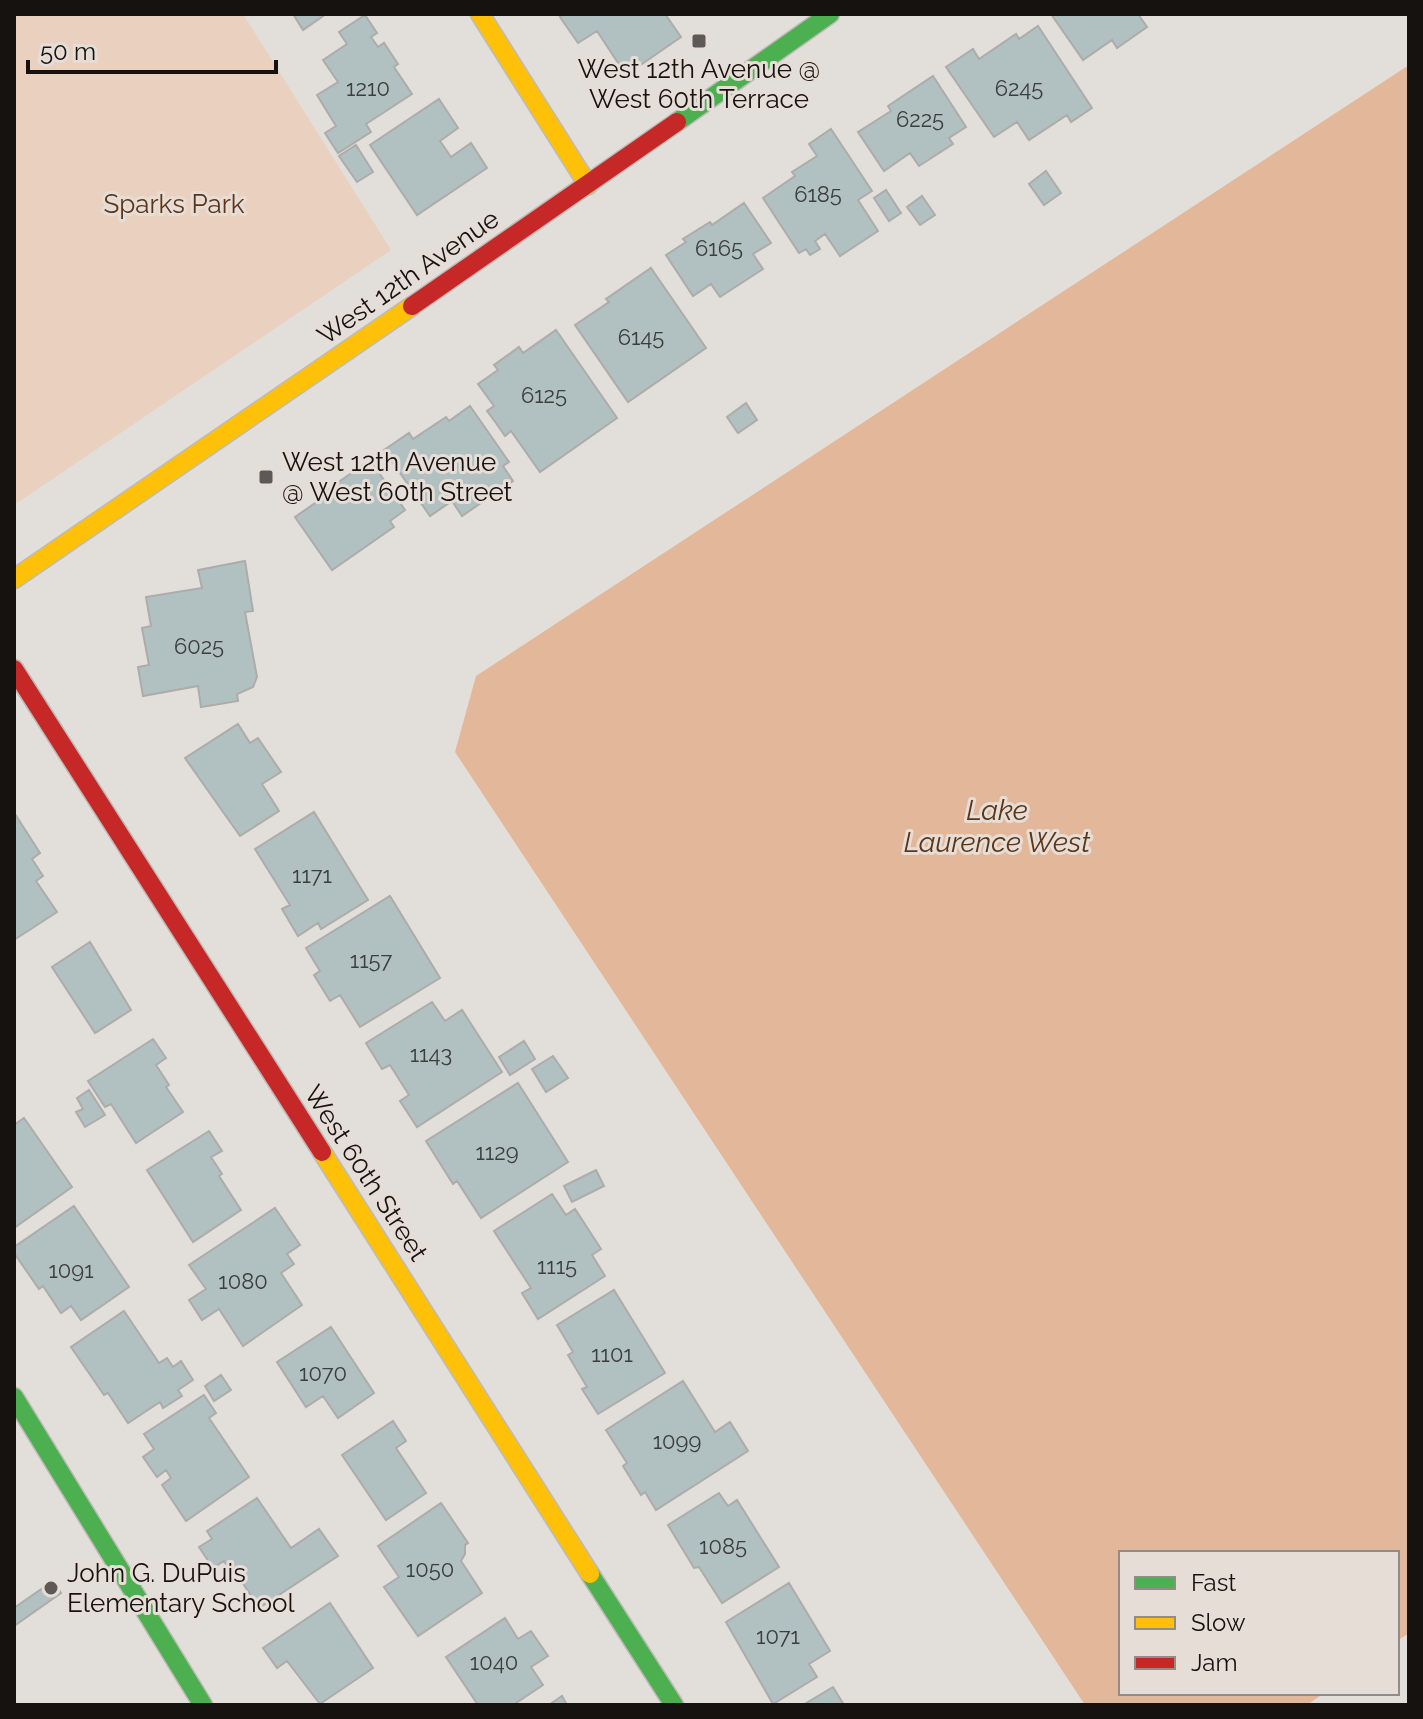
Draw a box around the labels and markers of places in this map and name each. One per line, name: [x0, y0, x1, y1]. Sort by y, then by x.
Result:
marker: West 12th Avenue @ West 60th Terrace: [690, 32, 708, 50]
place label: West 12th Avenue @ West 60th Terrace: [578, 54, 820, 114]
place label: West 12th Avenue @ West 60th Street: [282, 447, 513, 507]
marker: West 12th Avenue @ West 60th Street: [257, 468, 275, 486]
place label: John G. DuPuis Elementary School: [67, 1558, 296, 1618]
marker: John G. DuPuis Elementary School: [42, 1579, 60, 1597]

